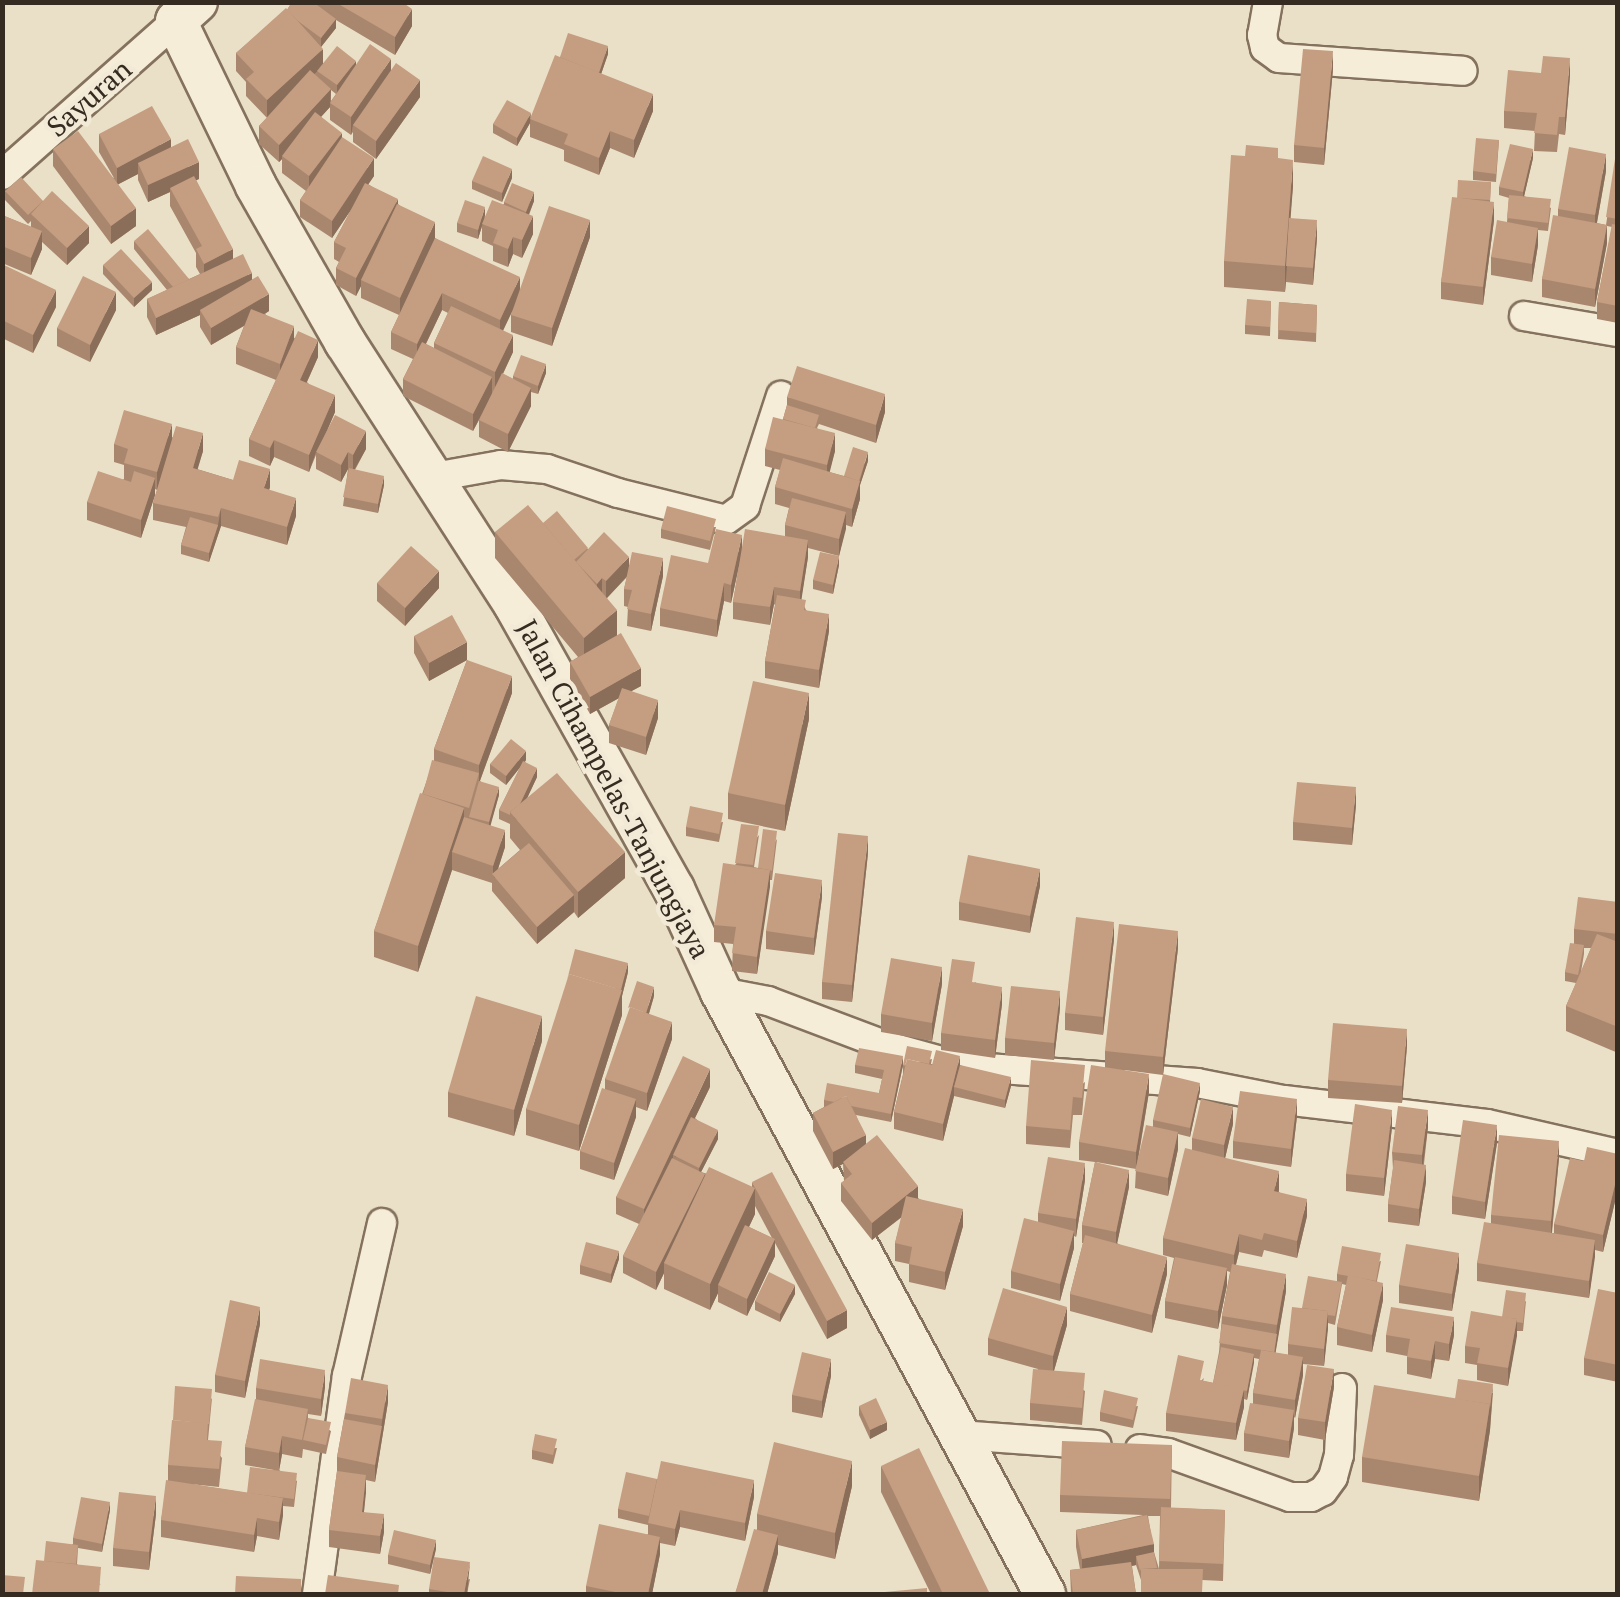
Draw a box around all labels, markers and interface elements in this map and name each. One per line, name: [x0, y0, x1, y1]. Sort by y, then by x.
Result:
street label: Sayuran: [40, 52, 138, 144]
street label: Jalan Cihampelas-Tanjungjaya: [510, 614, 718, 964]

